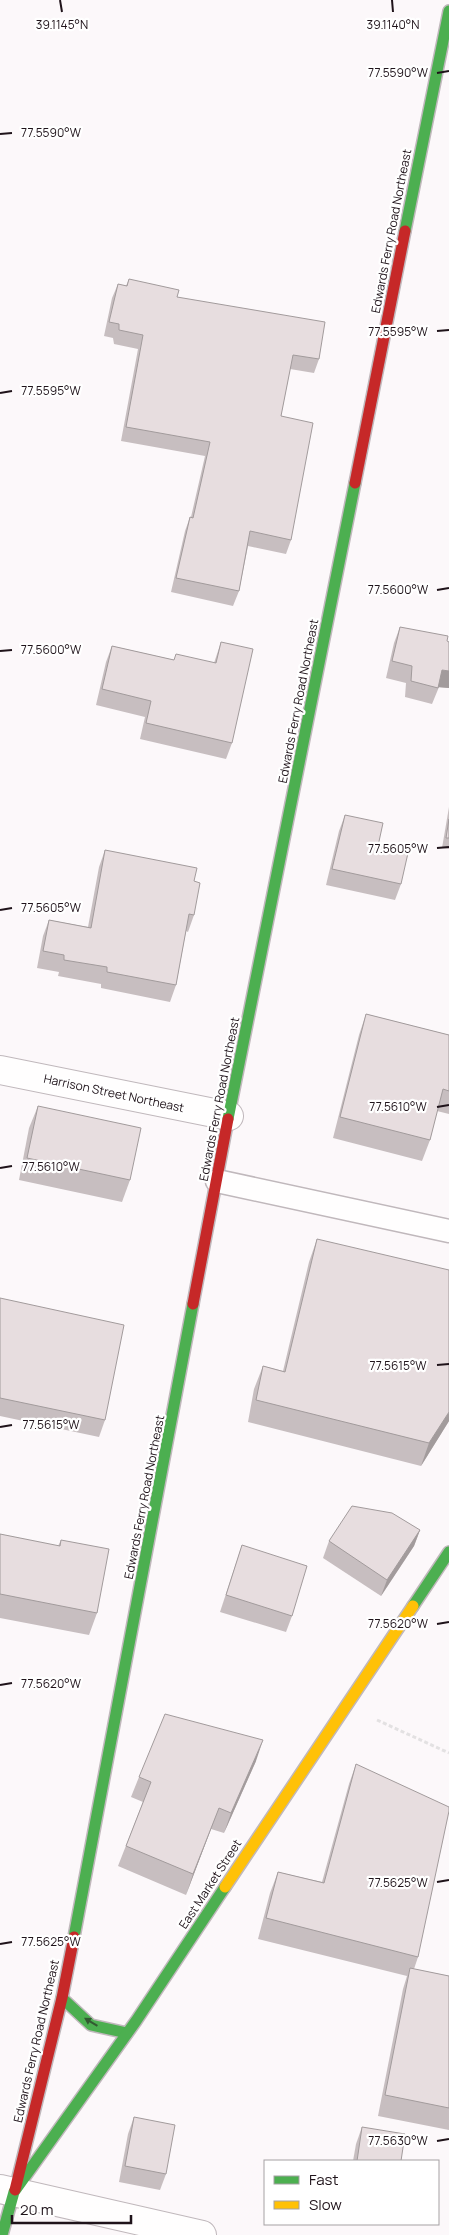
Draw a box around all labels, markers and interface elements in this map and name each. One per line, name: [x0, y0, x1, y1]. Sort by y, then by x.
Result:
text: 39.1145°N: [36, 16, 88, 33]
text: 39.1140°N: [367, 16, 419, 33]
text: 77.5590°W: [368, 64, 429, 81]
text: 77.5590°W: [21, 124, 82, 141]
street label: Edwards Ferry Road Northeast: [367, 147, 415, 314]
text: 77.5595°W: [368, 323, 429, 340]
text: 77.5595°W: [21, 382, 82, 399]
text: 77.5600°W: [368, 581, 429, 598]
street label: Edwards Ferry Road Northeast: [274, 617, 322, 784]
text: 77.5600°W: [21, 641, 82, 658]
text: 77.5605°W: [368, 840, 429, 857]
text: 77.5605°W: [21, 899, 82, 916]
street label: Edwards Ferry Road Northeast: [195, 1015, 243, 1182]
street label: Harrison Street Northeast: [42, 1070, 186, 1116]
text: 77.5610°W: [369, 1098, 427, 1115]
text: 77.5610°W: [22, 1158, 80, 1175]
text: 77.5615°W: [369, 1357, 427, 1374]
street label: Edwards Ferry Road Northeast: [120, 1413, 168, 1580]
text: 77.5615°W: [22, 1416, 80, 1433]
text: 77.5620°W: [368, 1615, 429, 1632]
text: 77.5620°W: [21, 1675, 82, 1692]
street label: East Market Street: [175, 1836, 245, 1932]
text: 77.5625°W: [368, 1874, 428, 1891]
text: 77.5625°W: [21, 1933, 81, 1950]
street label: Edwards Ferry Road Northeast: [9, 1958, 63, 2124]
one-way arrow: [84, 2018, 98, 2027]
text: 77.5630°W: [368, 2132, 429, 2149]
legend: [264, 2160, 439, 2225]
text: Fast: [309, 2169, 338, 2190]
scale bar: [12, 2192, 131, 2224]
text: Slow: [309, 2194, 342, 2215]
text: 20 m: [20, 2199, 53, 2220]

